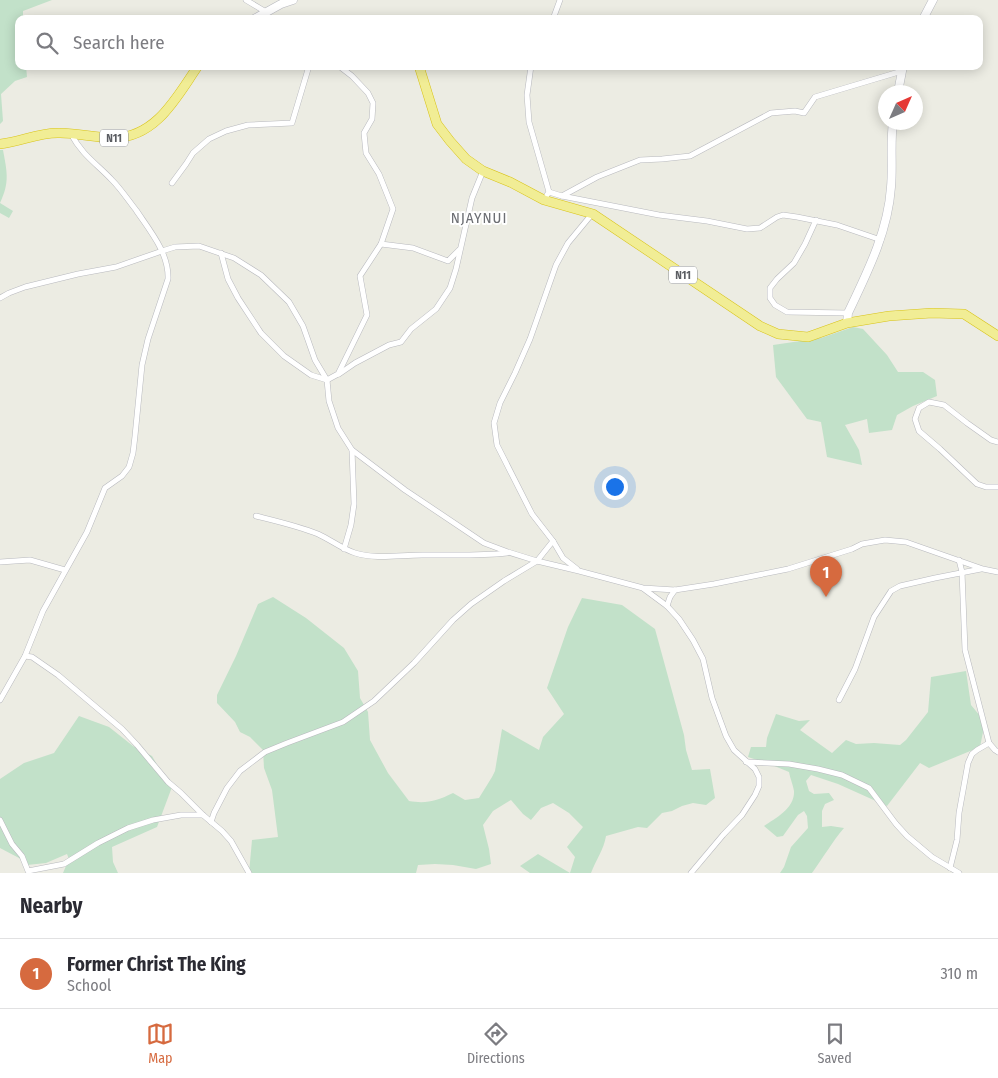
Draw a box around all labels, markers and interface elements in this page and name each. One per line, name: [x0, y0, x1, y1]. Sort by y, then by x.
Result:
search box: [15, 15, 983, 70]
icon: search: [33, 29, 61, 57]
text: Search here: [73, 31, 165, 54]
north arrow: [878, 85, 923, 130]
road number: N11: [100, 130, 128, 146]
district label: NJAYNUI: [451, 209, 507, 227]
road number: N11: [669, 266, 697, 284]
your location: [602, 474, 628, 500]
pin: 1: [810, 556, 842, 597]
text: Nearby: [20, 893, 82, 919]
text: Former Christ The King: [67, 953, 246, 976]
text: 1: [33, 964, 39, 983]
text: 310 m: [941, 964, 978, 983]
text: School: [67, 976, 111, 995]
tab: Map: [146, 1020, 174, 1067]
tab: Directions: [467, 1020, 525, 1067]
tab: Saved: [817, 1020, 852, 1067]

